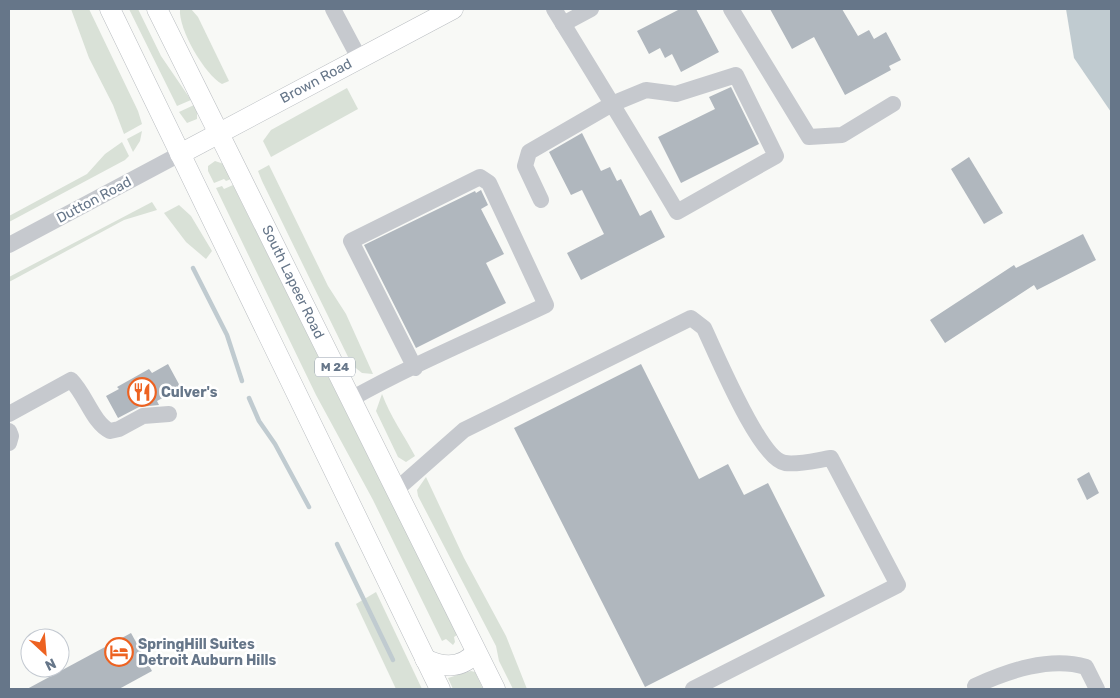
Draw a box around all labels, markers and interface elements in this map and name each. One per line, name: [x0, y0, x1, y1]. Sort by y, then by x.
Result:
street label: Brown Road: [277, 55, 355, 107]
street label: Dutton Road: [54, 173, 134, 227]
street label: South Lapeer Road: [258, 223, 328, 341]
road number: M 24: [315, 358, 355, 377]
restaurant icon: Culver's: [127, 377, 157, 407]
place label: Culver's: [161, 384, 218, 401]
north arrow: [20, 628, 70, 678]
place label: SpringHill Suites Detroit Auburn Hills: [138, 636, 276, 669]
hotel icon: SpringHill Suites Detroit Auburn Hills: [104, 637, 134, 667]
text: N: [42, 654, 59, 674]

